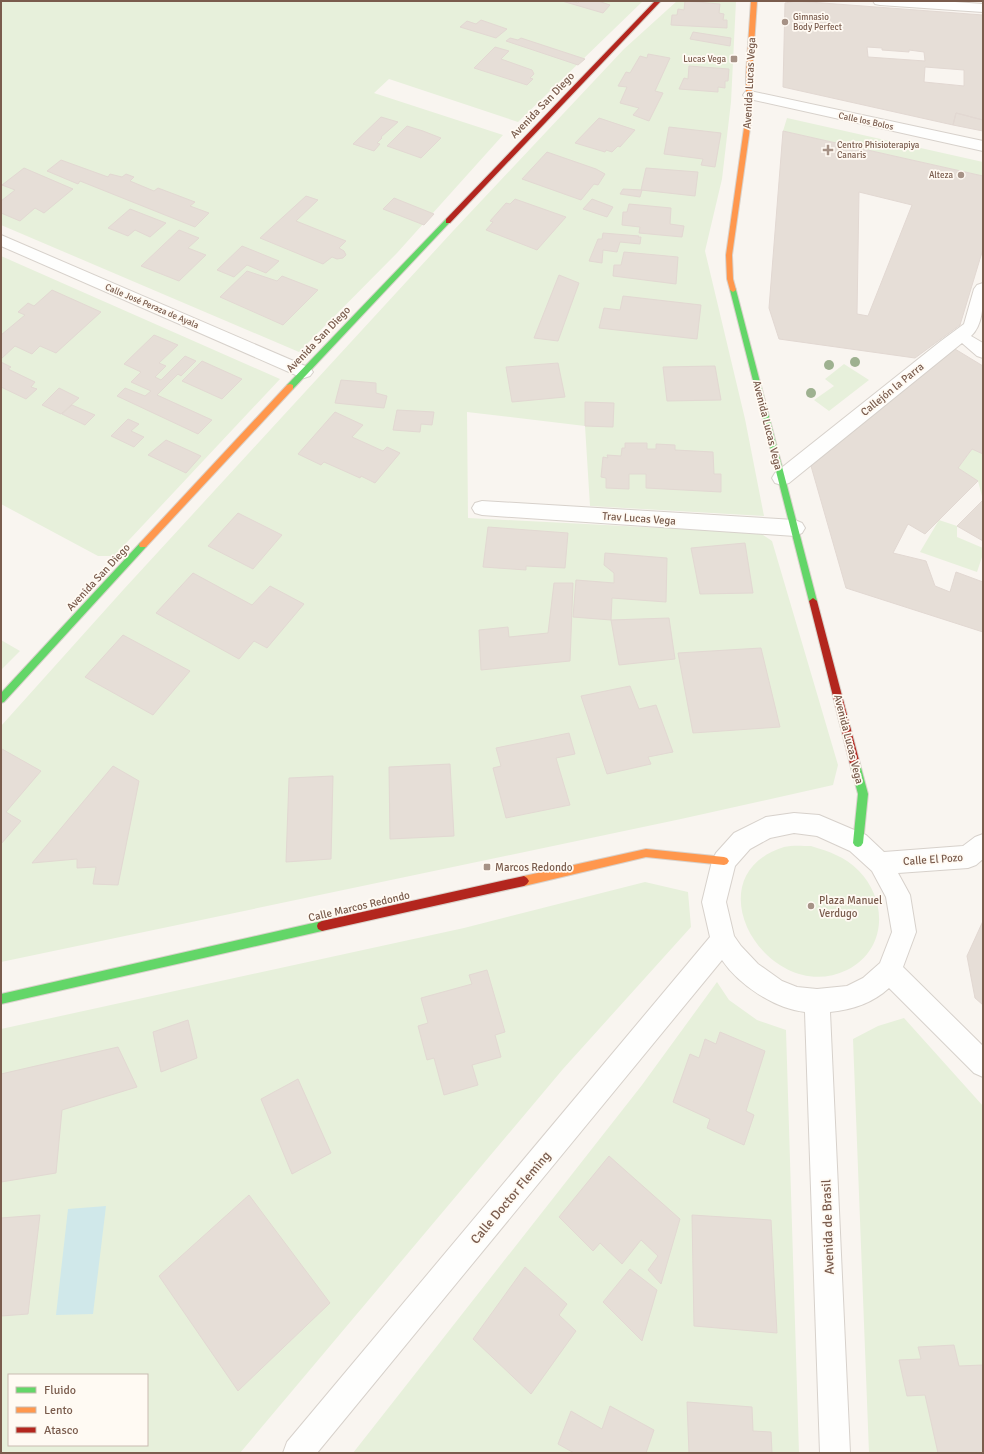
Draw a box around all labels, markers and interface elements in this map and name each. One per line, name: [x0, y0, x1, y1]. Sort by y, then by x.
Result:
place label: Gimnasio Body Perfect: [793, 12, 842, 33]
marker: Gimnasio Body Perfect: [780, 17, 790, 27]
street label: Avenida Lucas Vega: [741, 36, 758, 129]
place label: Lucas Vega: [683, 54, 726, 65]
marker: Lucas Vega: [729, 54, 739, 64]
street label: Avenida San Diego: [507, 69, 577, 141]
street label: Calle los Bolos: [837, 110, 894, 133]
place label: Centro Phisioterapiya Canaris: [837, 140, 920, 161]
marker: Centro Phisioterapiya Canaris: [822, 144, 834, 156]
place label: Alteza: [929, 170, 953, 181]
marker: Alteza: [956, 170, 966, 180]
street label: Calle José Peraza de Ayala: [103, 282, 201, 331]
street label: Avenida San Diego: [283, 303, 353, 375]
street label: Callejón la Parra: [858, 360, 927, 419]
street label: Avenida Lucas Vega: [750, 379, 785, 472]
street label: Trav Lucas Vega: [602, 509, 677, 528]
street label: Avenida San Diego: [64, 541, 133, 614]
street label: Avenida Lucas Vega: [831, 693, 866, 786]
street label: Calle El Pozo: [903, 851, 964, 868]
place label: Marcos Redondo: [495, 861, 573, 874]
marker: Marcos Redondo: [482, 862, 492, 872]
street label: Calle Marcos Redondo: [307, 888, 411, 924]
place label: Plaza Manuel Verdugo: [819, 894, 882, 920]
marker: Plaza Manuel Verdugo: [806, 901, 816, 911]
street label: Calle Doctor Fleming: [467, 1148, 554, 1247]
street label: Avenida de Brasil: [818, 1179, 838, 1275]
legend: [8, 1374, 148, 1446]
text: Fluido: [44, 1383, 76, 1398]
text: Lento: [44, 1403, 73, 1418]
text: Atasco: [44, 1423, 79, 1438]

